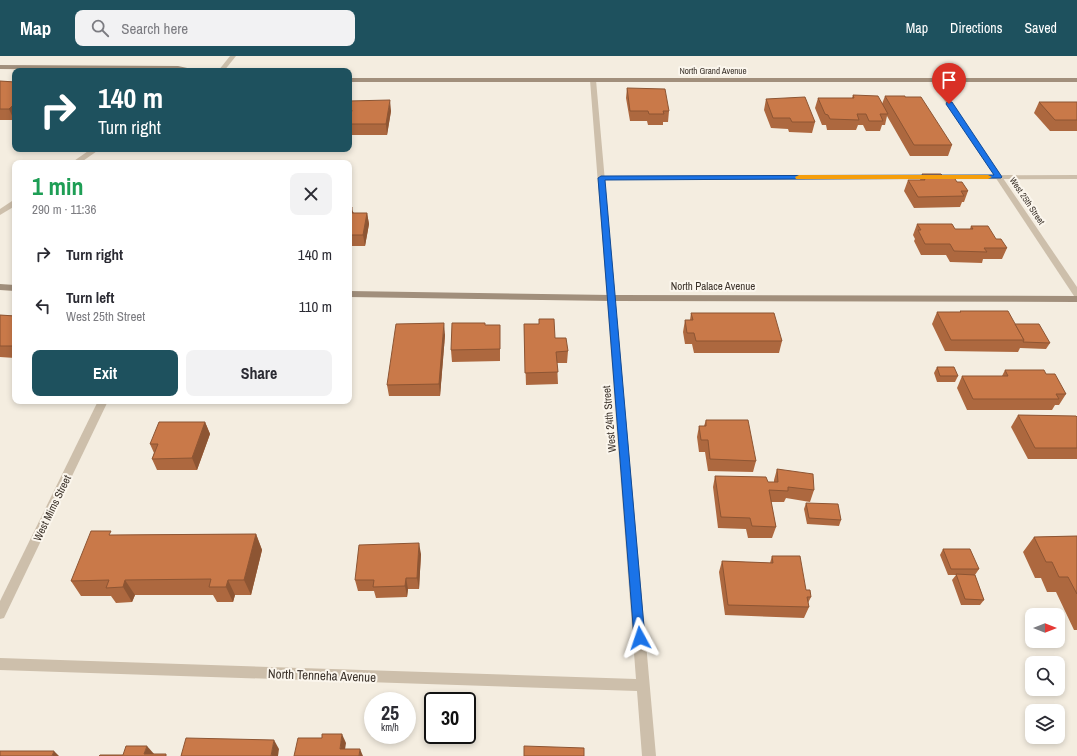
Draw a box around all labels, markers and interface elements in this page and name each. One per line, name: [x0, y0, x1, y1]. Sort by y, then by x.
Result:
search box: [75, 10, 355, 46]
text: Map: [20, 15, 51, 41]
icon: search: [89, 17, 111, 39]
text: Search here: [121, 18, 188, 39]
text: Map: [906, 19, 928, 37]
text: Directions: [950, 19, 1002, 37]
text: Saved: [1024, 19, 1057, 37]
pin: [932, 63, 966, 104]
street label: North Grand Avenue: [679, 65, 747, 77]
icon: arrive: [938, 69, 960, 91]
text: 140 m: [98, 79, 163, 117]
icon: right: [32, 84, 84, 136]
text: Turn right: [98, 115, 161, 140]
text: 1 min: [32, 170, 83, 202]
button: close: [290, 173, 332, 215]
street label: West 25th Street: [1007, 175, 1047, 227]
text: 290 m · 11:36: [32, 201, 96, 218]
icon: right: [32, 243, 54, 265]
text: Turn right: [66, 244, 123, 265]
text: 140 m: [298, 244, 332, 265]
street label: North Palace Avenue: [671, 279, 755, 293]
text: Turn left: [66, 287, 114, 308]
icon: left: [32, 295, 54, 317]
text: 110 m: [299, 296, 332, 317]
text: West 25th Street: [66, 308, 145, 325]
button: Exit: [32, 350, 178, 396]
button: Share: [186, 350, 332, 396]
street label: West 24th Street: [599, 385, 619, 453]
street label: West Mims Street: [30, 472, 74, 543]
north arrow: [1025, 608, 1065, 648]
map controls: [1025, 608, 1065, 744]
position arrow: [619, 617, 661, 659]
button: search: [1025, 656, 1065, 696]
street label: North Tenneha Avenue: [268, 665, 376, 686]
speed limit sign: 30: [424, 692, 476, 744]
text: 25: [381, 699, 399, 726]
button: layers: [1025, 704, 1065, 744]
text: km/h: [381, 721, 399, 734]

